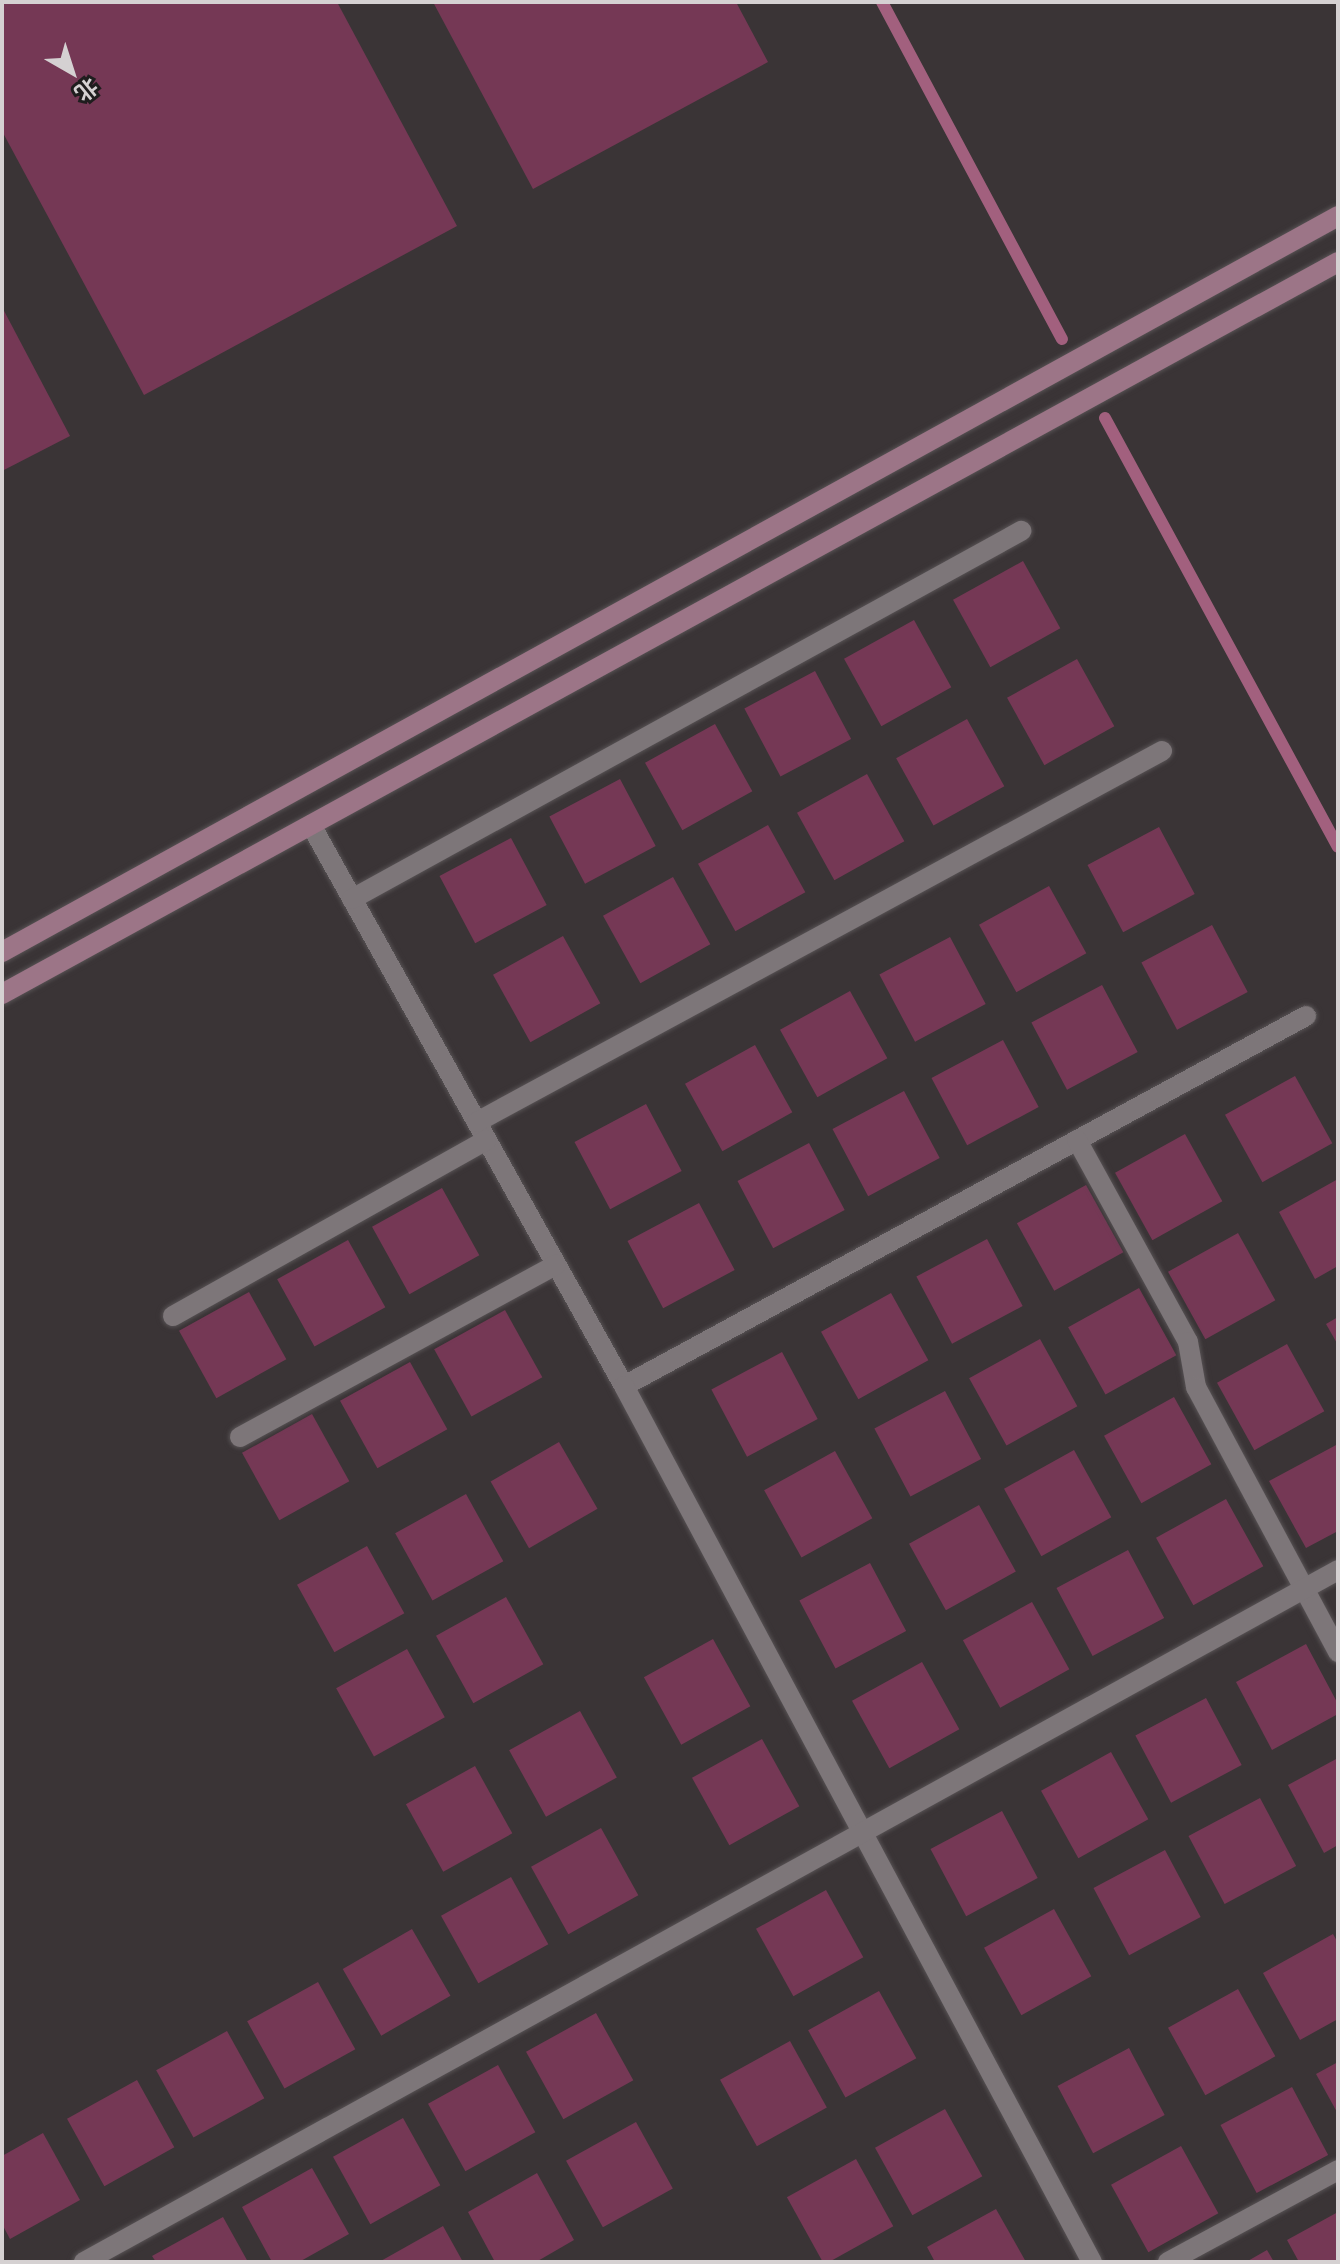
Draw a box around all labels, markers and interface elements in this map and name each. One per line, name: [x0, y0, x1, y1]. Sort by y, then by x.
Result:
north arrow: [32, 32, 112, 112]
text: 北: [69, 72, 105, 109]

